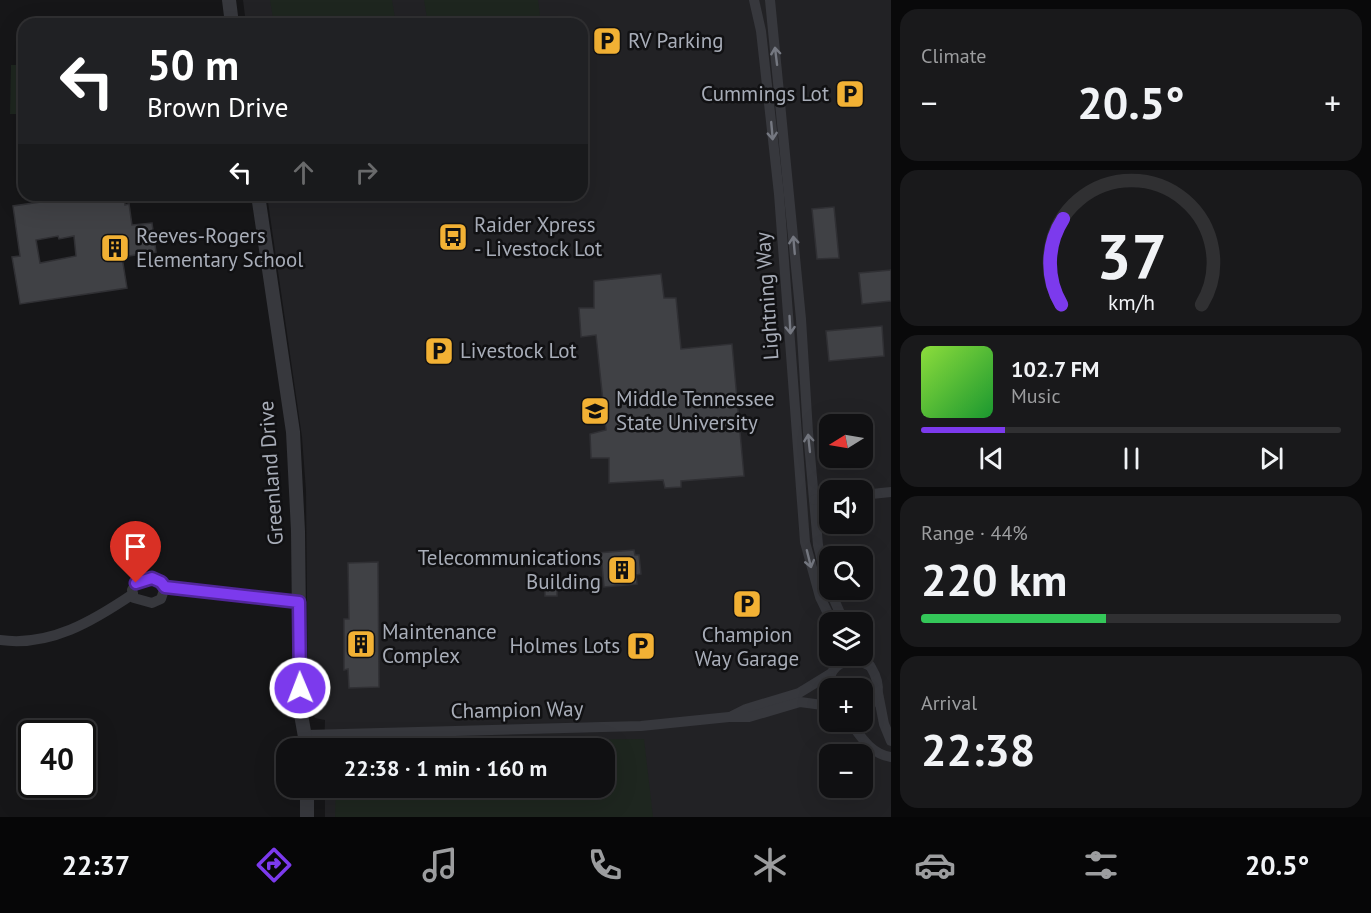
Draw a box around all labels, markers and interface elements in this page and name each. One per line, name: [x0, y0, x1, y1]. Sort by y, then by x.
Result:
parking icon: RV Parking: [591, 25, 623, 57]
place label: RV Parking: [628, 27, 723, 54]
text: 50 m: [147, 37, 239, 92]
icon: left: [48, 42, 126, 120]
text: Climate: [921, 43, 987, 69]
one-way arrow: [771, 46, 782, 66]
text: 20.5°: [1077, 73, 1185, 131]
parking icon: Cummings Lot: [834, 78, 866, 110]
place label: Cummings Lot: [701, 80, 829, 107]
text: −: [921, 81, 938, 124]
text: +: [1324, 81, 1341, 124]
text: Brown Drive: [147, 90, 288, 124]
one-way arrow: [767, 121, 778, 141]
icon: left: [224, 156, 257, 189]
icon: ahead: [287, 156, 320, 189]
icon: right: [350, 156, 383, 189]
place label: Raider Xpress - Livestock Lot: [474, 211, 602, 262]
text: 37: [1096, 215, 1166, 296]
bus stop icon: Raider Xpress - Livestock Lot: [437, 221, 469, 253]
place label: Reeves-Rogers Elementary School: [136, 222, 303, 273]
street label: Lightning Way: [749, 231, 784, 361]
building icon: Reeves-Rogers Elementary School: [99, 232, 131, 264]
one-way arrow: [789, 235, 800, 255]
text: km/h: [1107, 288, 1154, 316]
one-way arrow: [784, 315, 795, 335]
parking icon: Livestock Lot: [423, 335, 455, 367]
place label: Livestock Lot: [460, 337, 577, 364]
text: 102.7 FM: [1011, 355, 1099, 383]
text: Music: [1011, 383, 1060, 409]
place label: Middle Tennessee State University: [616, 385, 775, 436]
school or university icon: Middle Tennessee State University: [579, 395, 611, 427]
street label: Greenland Drive: [252, 400, 289, 546]
north arrow: [819, 414, 873, 468]
map controls: [819, 414, 873, 798]
one-way arrow: [803, 434, 814, 454]
icon: previous: [975, 442, 1008, 475]
icon: pause: [1115, 442, 1148, 475]
icon: next: [1255, 442, 1288, 475]
button: sound: [819, 480, 873, 534]
text: Range · 44%: [921, 520, 1028, 546]
pin: [110, 521, 161, 583]
icon: arrive: [119, 530, 152, 563]
place label: Telecommunications Building: [418, 544, 601, 595]
button: search: [819, 546, 873, 600]
one-way arrow: [804, 549, 816, 568]
text: 220 km: [921, 550, 1067, 608]
building icon: Telecommunications Building: [606, 554, 638, 586]
parking icon: Champion Way Garage: [731, 588, 763, 620]
button: layers: [819, 612, 873, 666]
place label: Maintenance Complex: [382, 618, 497, 669]
place label: Champion Way Garage: [695, 621, 799, 672]
building icon: Maintenance Complex: [345, 628, 377, 660]
parking icon: Holmes Lots: [625, 630, 657, 662]
place label: Holmes Lots: [509, 632, 620, 659]
position arrow: [268, 656, 332, 720]
button: +: [819, 678, 873, 732]
text: Arrival: [921, 690, 977, 716]
street label: Champion Way: [450, 695, 584, 724]
speed limit sign: 40: [18, 720, 96, 798]
text: 22:38: [921, 720, 1035, 778]
button: −: [819, 744, 873, 798]
text: 22:38 · 1 min · 160 m: [344, 754, 547, 782]
icon: directions: [253, 844, 295, 886]
icon: music: [419, 844, 461, 886]
icon: phone: [584, 844, 626, 886]
icon: climate: [749, 844, 791, 886]
icon: car: [914, 844, 956, 886]
icon: filters: [1080, 844, 1122, 886]
text: 22:37: [62, 848, 130, 882]
text: 20.5°: [1245, 848, 1309, 882]

